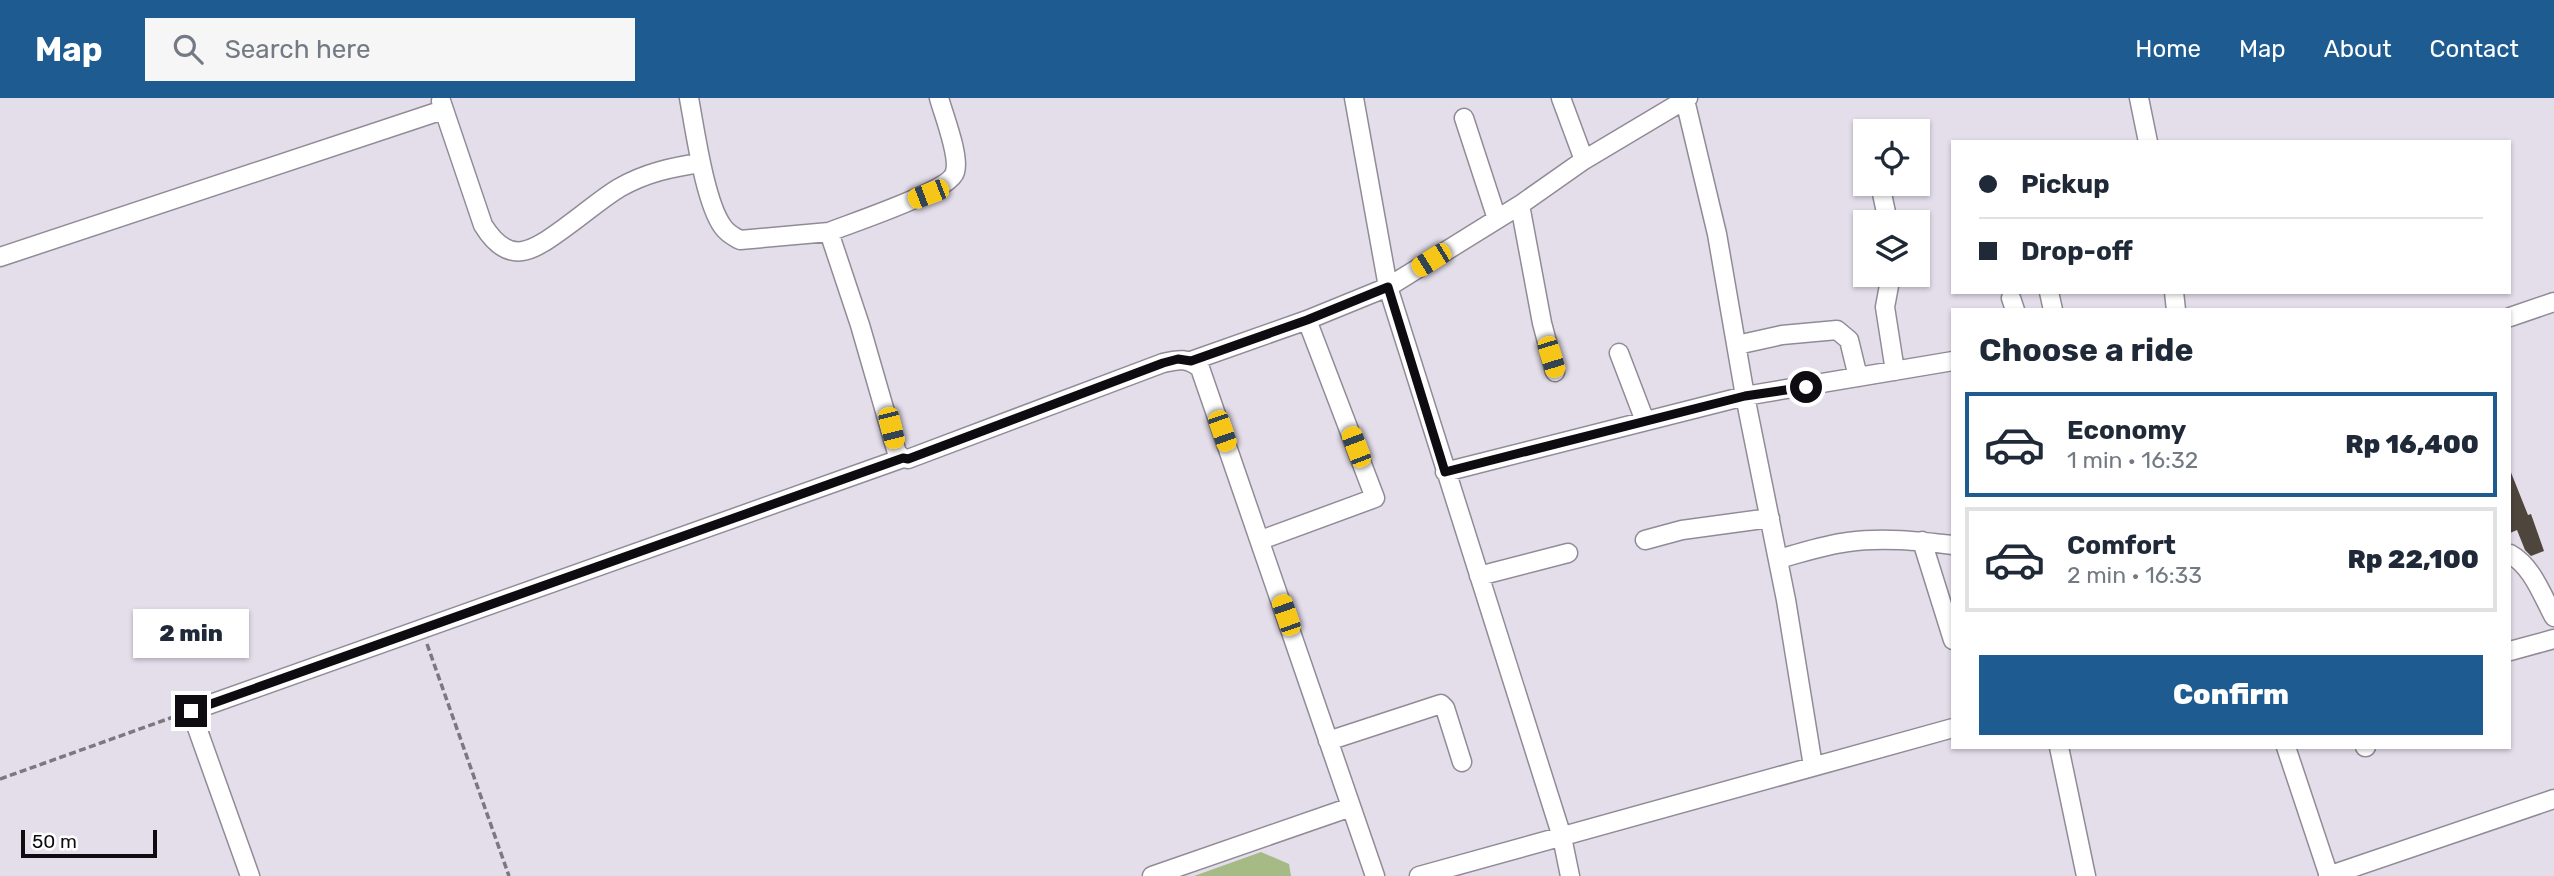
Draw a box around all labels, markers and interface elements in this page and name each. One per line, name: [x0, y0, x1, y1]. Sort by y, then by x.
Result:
search box: [145, 18, 635, 81]
text: Map: [35, 30, 103, 69]
icon: search: [169, 30, 207, 68]
text: Search here: [225, 34, 370, 65]
text: Home: [2135, 35, 2201, 63]
text: Map: [2239, 35, 2286, 63]
text: About: [2324, 35, 2392, 63]
text: Contact: [2430, 35, 2519, 63]
map controls: [1853, 119, 1930, 287]
button: locate: [1853, 119, 1930, 196]
text: Pickup: [2021, 169, 2110, 200]
car: [905, 177, 952, 211]
button: layers: [1853, 210, 1930, 287]
text: Drop-off: [2021, 236, 2133, 267]
car: [1408, 240, 1455, 280]
text: Choose a ride: [1979, 331, 2193, 369]
car: [1535, 334, 1568, 380]
route start: [1790, 371, 1822, 403]
car: [876, 405, 907, 451]
car: [1206, 408, 1239, 454]
icon: car: [1983, 413, 2046, 476]
text: Economy: [2067, 415, 2186, 446]
car: [1339, 424, 1374, 470]
text: Rp 16,400: [2345, 429, 2479, 460]
text: 1 min · 16:32: [2067, 446, 2198, 474]
icon: car: [1983, 528, 2046, 591]
text: Comfort: [2067, 530, 2176, 561]
text: Rp 22,100: [2347, 544, 2479, 575]
text: 2 min · 16:33: [2067, 561, 2202, 589]
car: [1270, 592, 1303, 638]
callout: 2 min: [133, 610, 249, 658]
text: 2 min: [159, 619, 223, 647]
button: Confirm: [1979, 655, 2483, 735]
route end: [175, 695, 207, 727]
scale bar: [21, 827, 158, 859]
text: 50 m: [32, 830, 77, 853]

